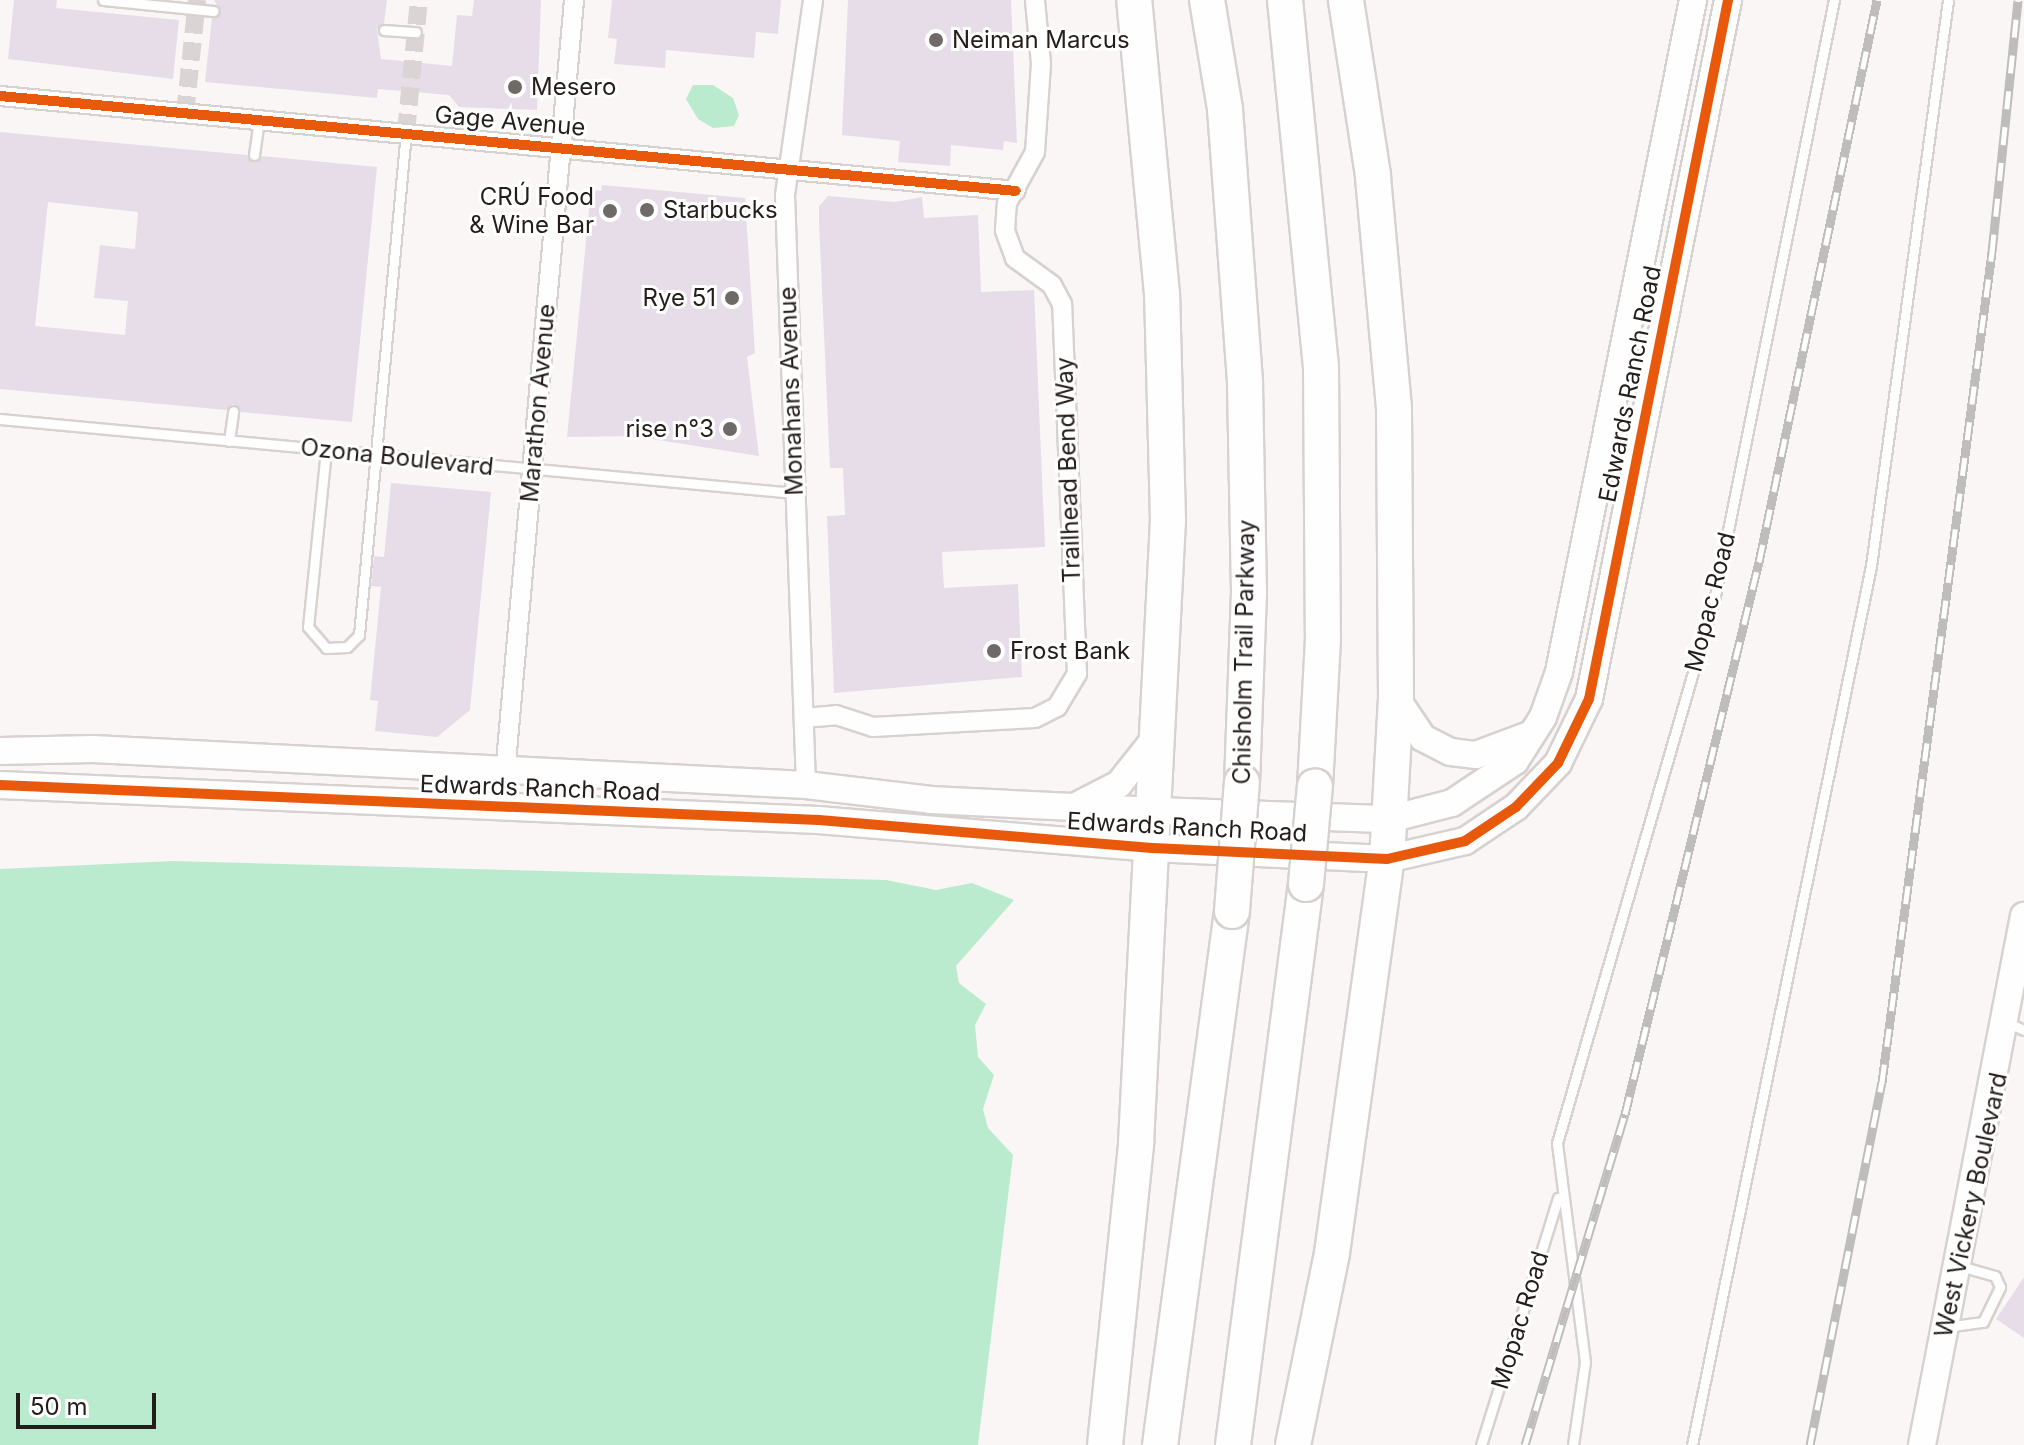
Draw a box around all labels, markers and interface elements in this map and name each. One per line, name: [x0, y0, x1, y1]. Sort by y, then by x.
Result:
place label: Neiman Marcus: [952, 26, 1130, 54]
marker: Neiman Marcus: [927, 31, 945, 49]
place label: Mesero: [531, 73, 616, 101]
marker: Mesero: [506, 78, 524, 96]
street label: Gage Avenue: [433, 100, 587, 142]
place label: CRÚ Food & Wine Bar: [469, 183, 594, 239]
place label: Starbucks: [663, 196, 778, 224]
marker: Starbucks: [638, 201, 656, 219]
marker: CRÚ Food & Wine Bar: [601, 202, 619, 220]
street label: Edwards Ranch Road: [1593, 263, 1667, 505]
place label: Rye 51: [642, 284, 716, 312]
street label: Monahans Avenue: [773, 286, 809, 496]
marker: Rye 51: [723, 289, 741, 307]
street label: Marathon Avenue: [515, 302, 561, 504]
street label: Trailhead Bend Way: [1050, 357, 1086, 583]
place label: rise n°3: [625, 415, 714, 443]
marker: rise n°3: [721, 420, 739, 438]
street label: Ozona Boulevard: [299, 433, 495, 481]
street label: Chisholm Trail Parkway: [1227, 519, 1261, 785]
street label: Mopac Road: [1679, 529, 1741, 675]
place label: Frost Bank: [1010, 637, 1130, 665]
marker: Frost Bank: [985, 642, 1003, 660]
street label: Edwards Ranch Road: [419, 769, 661, 807]
street label: Edwards Ranch Road: [1066, 806, 1308, 848]
street label: West Vickery Boulevard: [1929, 1070, 2013, 1340]
street label: Mopac Road: [1485, 1247, 1555, 1393]
scale bar: [20, 1377, 160, 1427]
text: 50 m: [30, 1392, 88, 1421]

